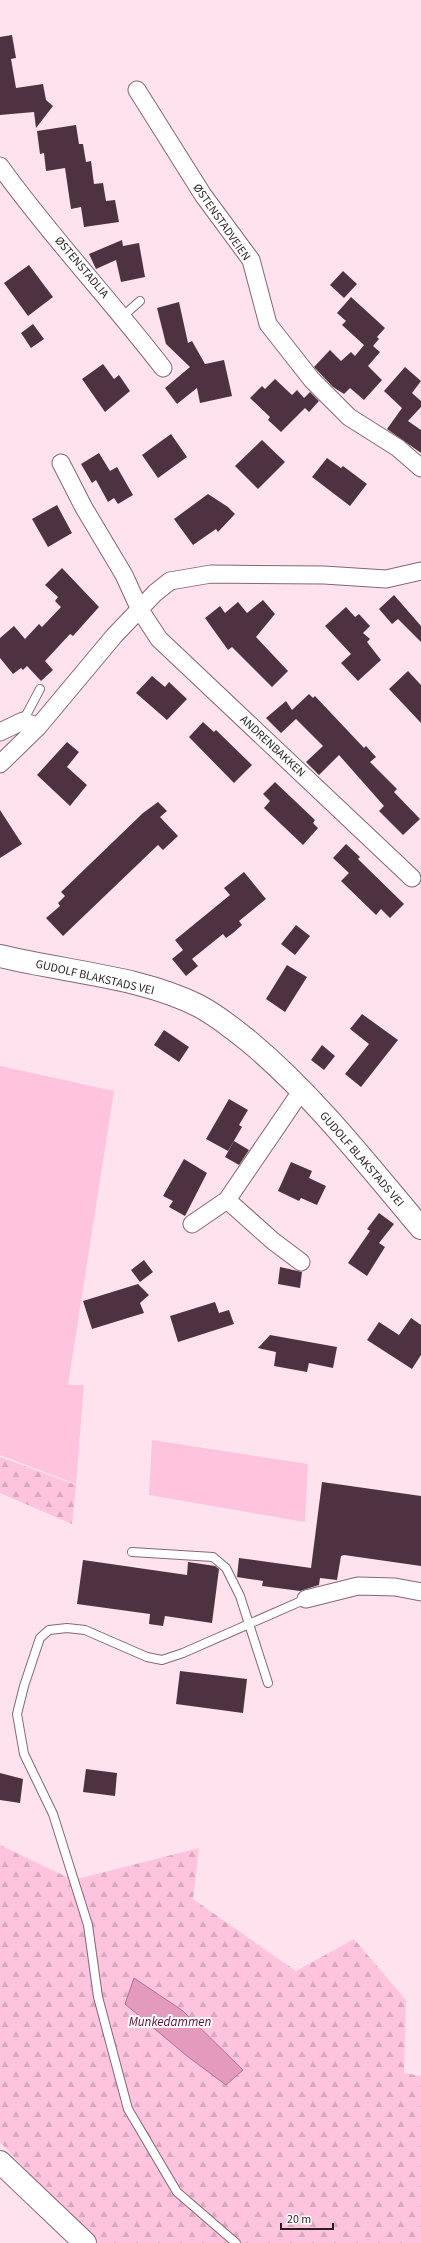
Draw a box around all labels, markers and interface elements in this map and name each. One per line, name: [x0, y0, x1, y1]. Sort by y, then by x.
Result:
street label: ØSTENSTADVEIEN: [189, 180, 254, 264]
street label: ØSTENSTADLIA: [51, 233, 113, 302]
street label: ANDRENBAKKEN: [236, 711, 309, 781]
street label: GUDOLF BLAKSTADS VEI: [34, 956, 156, 999]
street label: GUDOLF BLAKSTADS VEI: [315, 1108, 408, 1211]
water label: Munkedammen: [129, 2013, 212, 2031]
scale bar: [281, 2205, 333, 2231]
text: 20 m: [287, 2211, 311, 2228]

